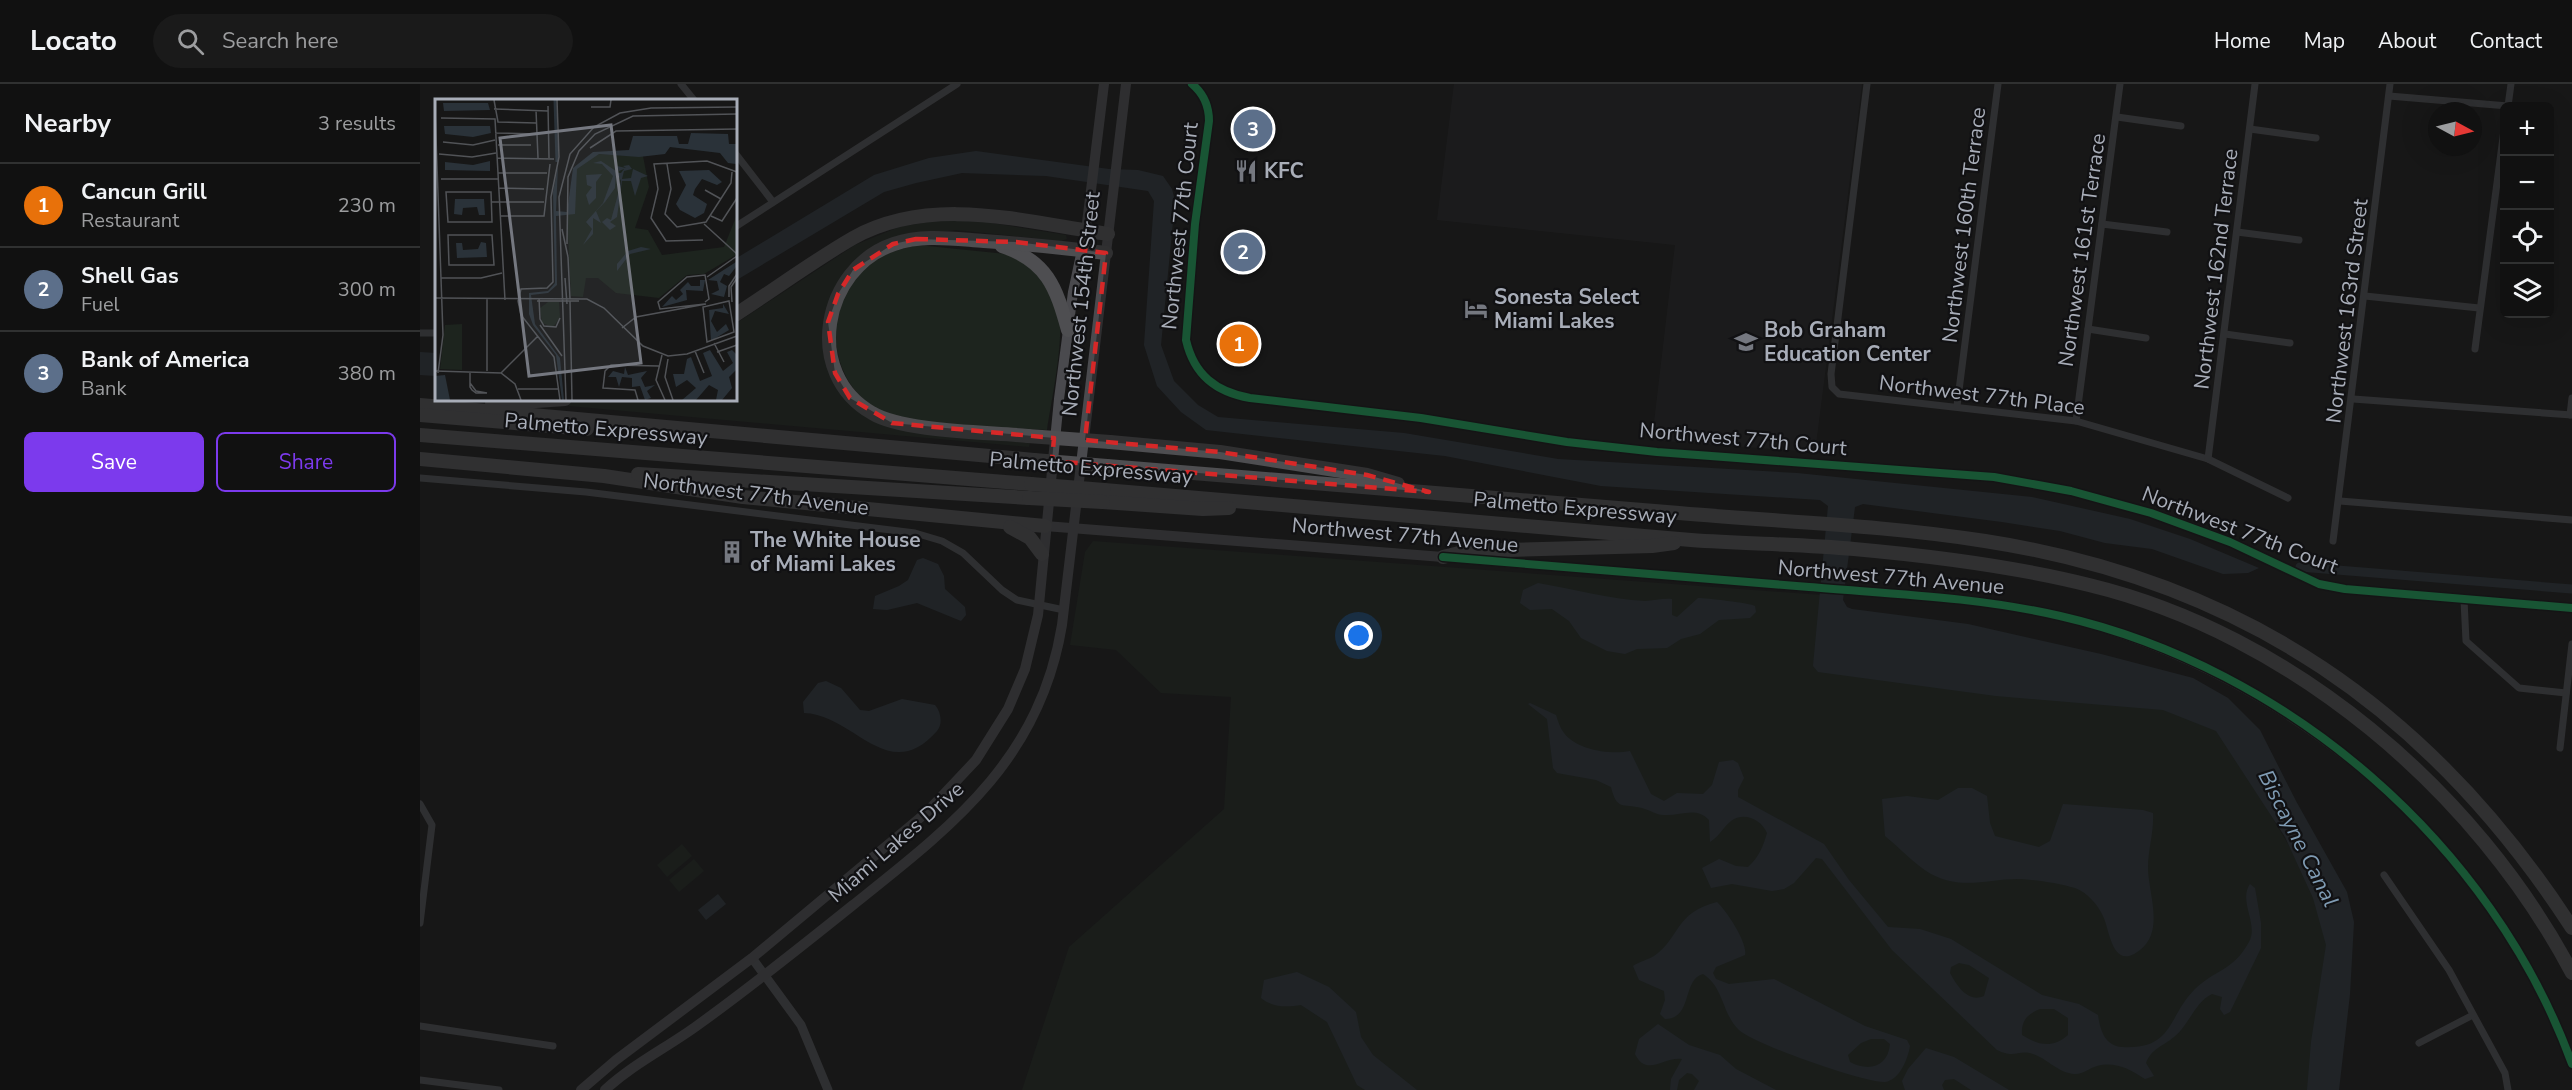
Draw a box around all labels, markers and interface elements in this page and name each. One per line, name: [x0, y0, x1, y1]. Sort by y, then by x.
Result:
search box: [153, 14, 573, 68]
text: Locato: [30, 22, 117, 60]
icon: search: [174, 25, 207, 58]
text: Search here: [222, 26, 339, 56]
text: Home: [2214, 27, 2271, 55]
text: Map: [2304, 27, 2345, 55]
text: About: [2378, 27, 2436, 55]
text: Contact: [2469, 27, 2542, 55]
inset map: [435, 99, 736, 400]
north arrow: [2428, 102, 2482, 156]
map controls: [2500, 102, 2554, 318]
button: +: [2500, 102, 2554, 156]
text: Nearby: [24, 106, 111, 141]
pin: 3: [1234, 106, 1272, 152]
street label: Northwest 160th Terrace: [1936, 106, 1992, 344]
text: 3 results: [318, 110, 396, 137]
street label: Northwest 77th Court: [1155, 120, 1205, 331]
street label: Northwest 161st Terrace: [2052, 132, 2112, 368]
street label: Northwest 162nd Terrace: [2187, 147, 2245, 391]
button: −: [2500, 156, 2554, 210]
place label: KFC: [1264, 157, 1304, 185]
restaurant icon: KFC: [1233, 158, 1259, 184]
text: Cancun Grill: [81, 177, 207, 207]
street label: Northwest 154th Street: [1055, 190, 1107, 418]
text: 1: [38, 192, 50, 219]
text: 230 m: [338, 192, 396, 219]
street label: Northwest 163rd Street: [2319, 196, 2375, 425]
text: Restaurant: [81, 207, 179, 234]
button: locate: [2500, 210, 2554, 264]
pin: 2: [1224, 230, 1262, 274]
text: Shell Gas: [81, 261, 179, 291]
button: layers: [2500, 264, 2554, 318]
text: 2: [38, 276, 50, 303]
text: 300 m: [338, 276, 396, 303]
place label: Sonesta Select Miami Lakes: [1494, 283, 1640, 335]
text: Fuel: [81, 291, 120, 318]
hotel icon: Sonesta Select Miami Lakes: [1463, 296, 1489, 322]
place label: Bob Graham Education Center: [1764, 316, 1932, 368]
pin: 1: [1220, 322, 1258, 366]
school or university icon: Bob Graham Education Center: [1733, 329, 1759, 355]
text: Bank of America: [81, 345, 249, 375]
text: 3: [38, 360, 50, 387]
text: 380 m: [338, 360, 396, 387]
street label: Northwest 77th Place: [1878, 368, 2086, 422]
text: Bank: [81, 375, 126, 402]
street label: Palmetto Expressway: [503, 406, 709, 452]
street label: Northwest 77th Court: [1638, 416, 1848, 462]
button: Save: [24, 432, 204, 492]
button: Share: [216, 432, 396, 492]
street label: Palmetto Expressway: [988, 445, 1194, 491]
street label: Northwest 77th Avenue: [642, 466, 870, 522]
street label: Northwest 77th Court: [2138, 480, 2343, 581]
street label: Palmetto Expressway: [1472, 485, 1678, 531]
street label: Northwest 77th Avenue: [1291, 511, 1519, 559]
place label: The White House of Miami Lakes: [750, 526, 921, 578]
building icon: The White House of Miami Lakes: [719, 539, 745, 565]
street label: Northwest 77th Avenue: [1777, 553, 2005, 601]
your location: [1344, 621, 1373, 650]
water label: Biscayne Canal: [2251, 765, 2346, 912]
street label: Miami Lakes Drive: [822, 775, 970, 909]

